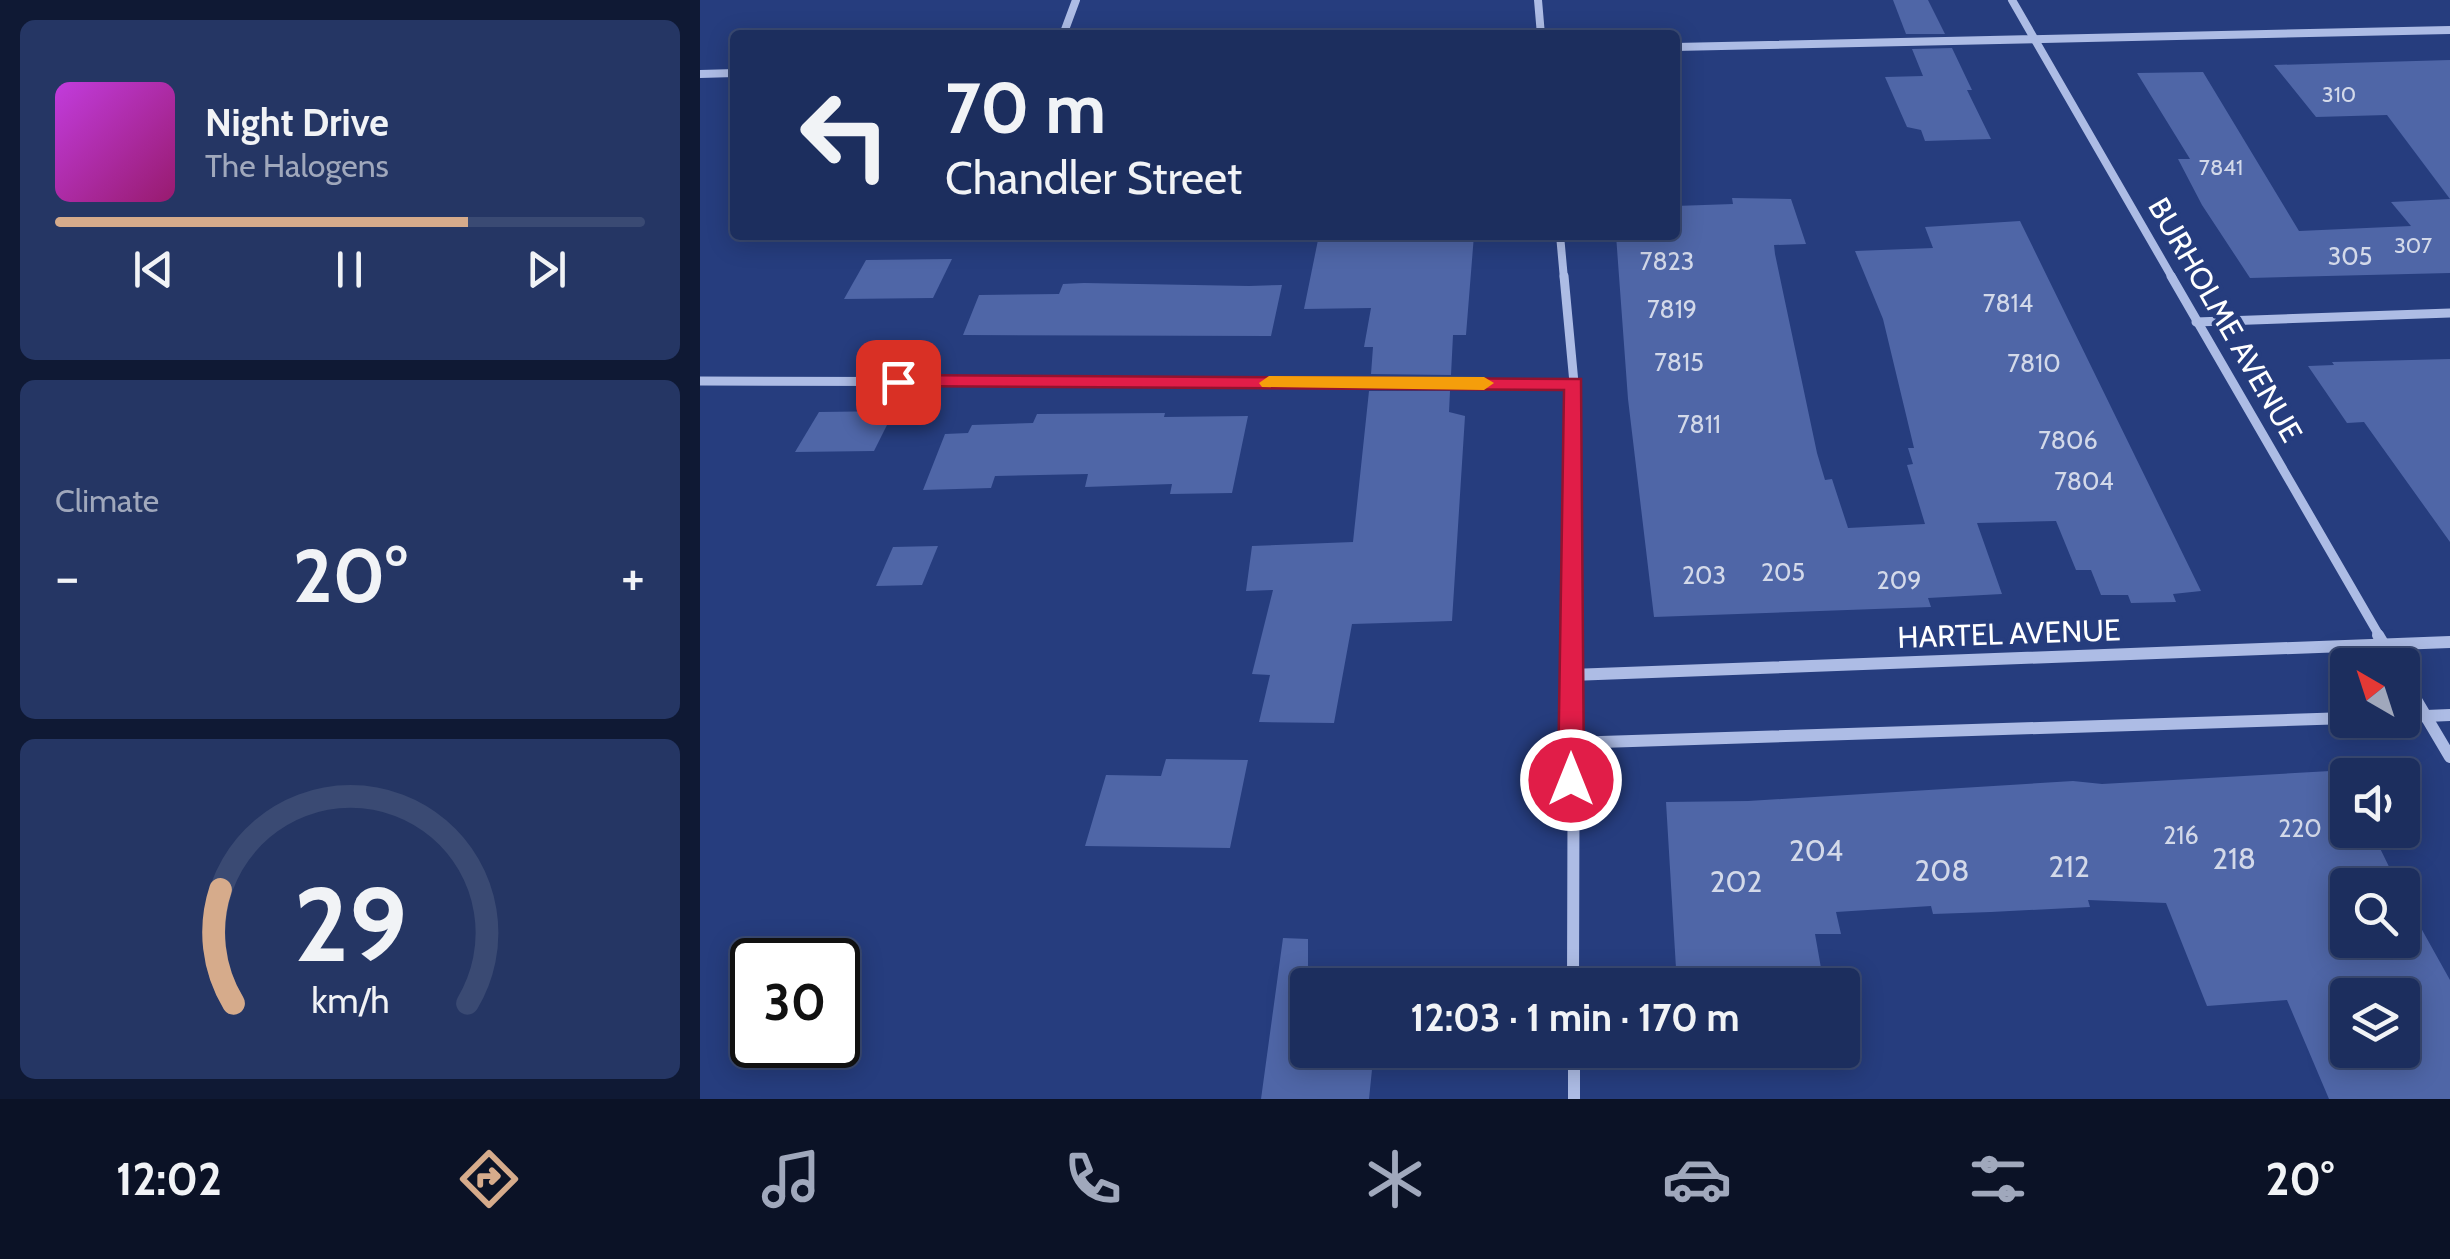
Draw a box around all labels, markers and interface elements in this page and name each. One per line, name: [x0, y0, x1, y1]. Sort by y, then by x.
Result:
text: 70 m: [945, 65, 1106, 151]
icon: left: [780, 70, 910, 200]
house number: 310: [2322, 81, 2356, 108]
text: Night Drive: [205, 99, 389, 146]
text: The Halogens: [205, 146, 389, 185]
text: Chandler Street: [945, 151, 1242, 205]
house number: 7841: [2199, 154, 2243, 181]
street label: BURHOLME AVENUE: [2140, 191, 2310, 449]
house number: 307: [2394, 232, 2432, 259]
house number: 305: [2328, 241, 2372, 271]
icon: previous: [126, 242, 181, 297]
icon: pause: [322, 242, 377, 297]
icon: next: [519, 242, 574, 297]
house number: 7823: [1640, 246, 1694, 276]
house number: 7814: [1983, 288, 2033, 318]
house number: 7819: [1647, 294, 1697, 324]
pin: [856, 340, 941, 425]
house number: 7815: [1654, 347, 1704, 377]
house number: 7810: [2007, 348, 2061, 378]
icon: arrive: [871, 355, 926, 410]
house number: 7811: [1677, 409, 1721, 439]
house number: 7806: [2038, 425, 2098, 455]
house number: 7804: [2054, 466, 2114, 496]
text: Climate: [55, 481, 159, 520]
text: 20°: [293, 530, 407, 621]
text: −: [55, 543, 79, 610]
text: +: [621, 543, 645, 610]
house number: 205: [1761, 557, 1805, 587]
house number: 203: [1682, 560, 1726, 590]
house number: 209: [1877, 565, 1921, 595]
street label: HARTEL AVENUE: [1897, 611, 2121, 656]
north arrow: [2330, 648, 2420, 738]
map controls: [2330, 648, 2420, 1068]
position arrow: [1519, 728, 1623, 832]
button: sound: [2330, 758, 2420, 848]
house number: 220: [2278, 813, 2322, 843]
house number: 216: [2163, 820, 2199, 850]
house number: 204: [1789, 832, 1843, 869]
house number: 218: [2212, 840, 2256, 877]
house number: 212: [2048, 848, 2090, 885]
house number: 208: [1915, 852, 1969, 889]
text: 29: [293, 861, 407, 987]
house number: 202: [1710, 863, 1762, 900]
button: search: [2330, 868, 2420, 958]
speed limit sign: 30: [730, 938, 860, 1068]
button: layers: [2330, 978, 2420, 1068]
text: km/h: [311, 979, 389, 1022]
text: 12:03 · 1 min · 170 m: [1411, 994, 1739, 1041]
icon: directions: [454, 1144, 524, 1214]
icon: music: [756, 1144, 826, 1214]
icon: phone: [1058, 1144, 1128, 1214]
icon: climate: [1360, 1144, 1430, 1214]
icon: car: [1662, 1144, 1732, 1214]
icon: filters: [1963, 1144, 2033, 1214]
text: 12:02: [116, 1152, 222, 1206]
text: 20°: [2265, 1152, 2334, 1206]

